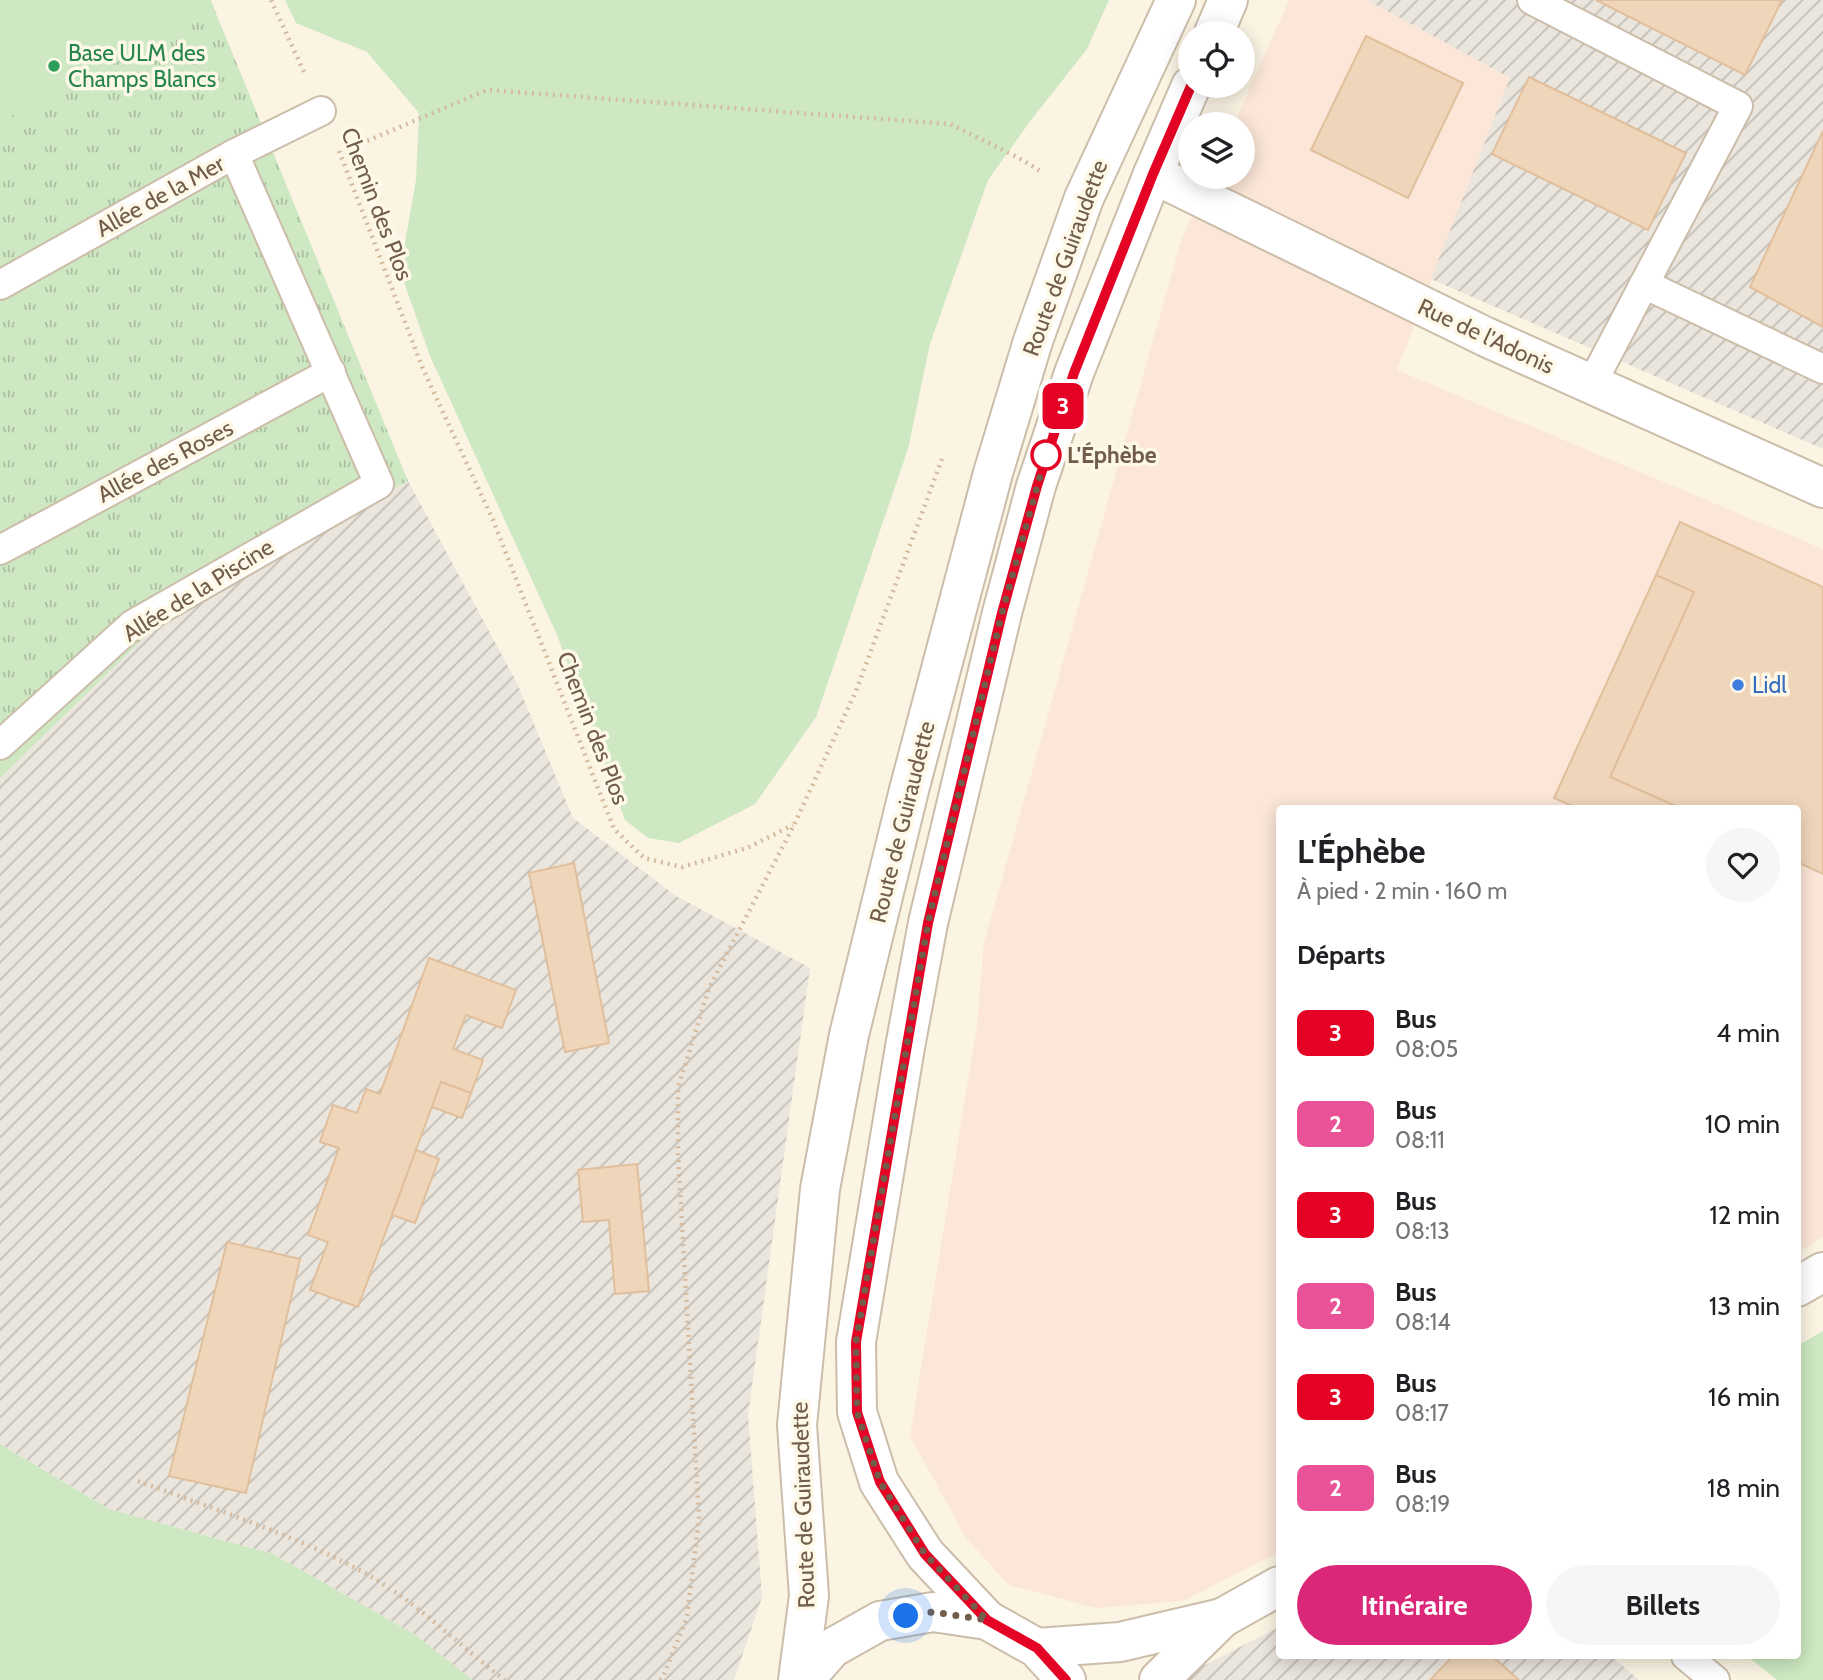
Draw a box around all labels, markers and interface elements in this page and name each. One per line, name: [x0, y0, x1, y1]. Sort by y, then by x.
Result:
map controls: [1178, 21, 1255, 189]
button: locate: [1178, 21, 1255, 98]
place label: Base ULM des Champs Blancs: [68, 39, 216, 93]
marker: Base ULM des Champs Blancs: [46, 58, 62, 74]
button: layers: [1178, 112, 1255, 189]
street label: Chemin des Plos: [335, 124, 419, 284]
street label: Allée de la Mer: [91, 149, 230, 243]
street label: Route de Guiraudette: [1017, 156, 1114, 360]
street label: Rue de l'Adonis: [1413, 292, 1559, 380]
line badge: 3: [1040, 383, 1086, 429]
text: 3: [1057, 391, 1069, 420]
street label: Allée des Roses: [92, 414, 238, 508]
marker: L'Éphèbe: [1031, 440, 1061, 470]
place label: L'Éphèbe: [1067, 441, 1157, 469]
street label: Allée de la Piscine: [118, 532, 279, 647]
street label: Chemin des Plos: [551, 648, 635, 808]
place label: Lidl: [1752, 671, 1787, 699]
marker: Lidl: [1730, 677, 1746, 693]
street label: Route de Guiraudette: [863, 718, 941, 926]
button: heart: [1706, 828, 1780, 902]
text: L'Éphèbe: [1297, 831, 1425, 871]
text: À pied · 2 min · 160 m: [1297, 877, 1507, 905]
text: Départs: [1297, 939, 1385, 971]
text: Bus: [1395, 1003, 1436, 1035]
text: 4 min: [1716, 1017, 1780, 1049]
text: 3: [1329, 1018, 1342, 1047]
text: 08:05: [1395, 1035, 1458, 1063]
text: Bus: [1395, 1094, 1436, 1126]
text: 10 min: [1705, 1108, 1780, 1140]
text: 2: [1329, 1109, 1342, 1138]
text: 08:11: [1395, 1126, 1445, 1154]
text: Bus: [1395, 1185, 1436, 1217]
text: 12 min: [1709, 1199, 1780, 1231]
text: 3: [1329, 1200, 1342, 1229]
text: 08:13: [1395, 1217, 1450, 1245]
text: Bus: [1395, 1276, 1436, 1308]
text: 13 min: [1709, 1290, 1780, 1322]
text: 2: [1329, 1291, 1342, 1320]
text: 08:14: [1395, 1308, 1451, 1336]
text: Bus: [1395, 1367, 1436, 1399]
text: 16 min: [1708, 1381, 1780, 1413]
text: 3: [1329, 1382, 1342, 1411]
text: 08:17: [1395, 1399, 1449, 1427]
street label: Route de Guiraudette: [785, 1401, 821, 1609]
text: Bus: [1395, 1458, 1436, 1490]
text: 18 min: [1707, 1472, 1780, 1504]
text: 2: [1329, 1473, 1342, 1502]
text: 08:19: [1395, 1490, 1450, 1518]
button: Itinéraire: [1297, 1565, 1532, 1645]
button: Billets: [1546, 1565, 1780, 1645]
your location: [888, 1598, 923, 1633]

